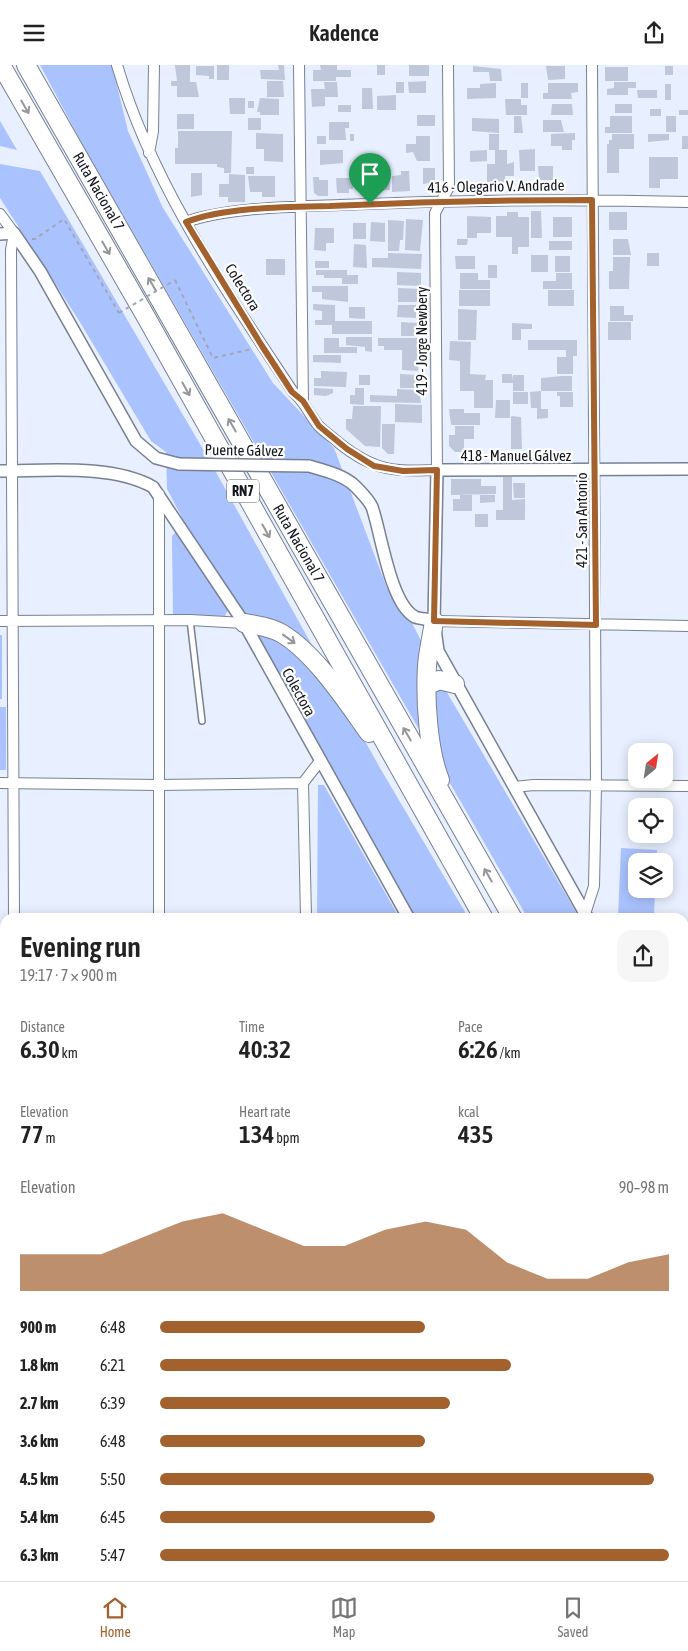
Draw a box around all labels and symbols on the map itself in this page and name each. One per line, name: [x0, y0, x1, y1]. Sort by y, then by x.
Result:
one-way arrow: [21, 100, 31, 114]
street label: Ruta Nacional 7: [70, 149, 128, 233]
pin: [349, 153, 391, 204]
street label: 416 - Olegario V. Andrade: [427, 176, 565, 196]
one-way arrow: [102, 240, 112, 255]
street label: Colectora: [222, 260, 264, 314]
one-way arrow: [147, 276, 157, 291]
street label: 419 - Jorge Newbery: [413, 287, 430, 395]
one-way arrow: [182, 382, 192, 396]
one-way arrow: [227, 418, 237, 433]
street label: Puente Gálvez: [204, 441, 284, 459]
street label: 418 - Manuel Gálvez: [461, 447, 572, 464]
street label: 421 - San Antonio: [573, 472, 590, 568]
road number: RN7: [227, 479, 259, 503]
street label: Ruta Nacional 7: [270, 501, 328, 585]
one-way arrow: [261, 524, 271, 539]
one-way arrow: [282, 634, 296, 644]
street label: Colectora: [279, 665, 319, 719]
one-way arrow: [402, 727, 412, 742]
north arrow: [628, 743, 672, 787]
one-way arrow: [482, 869, 492, 883]

